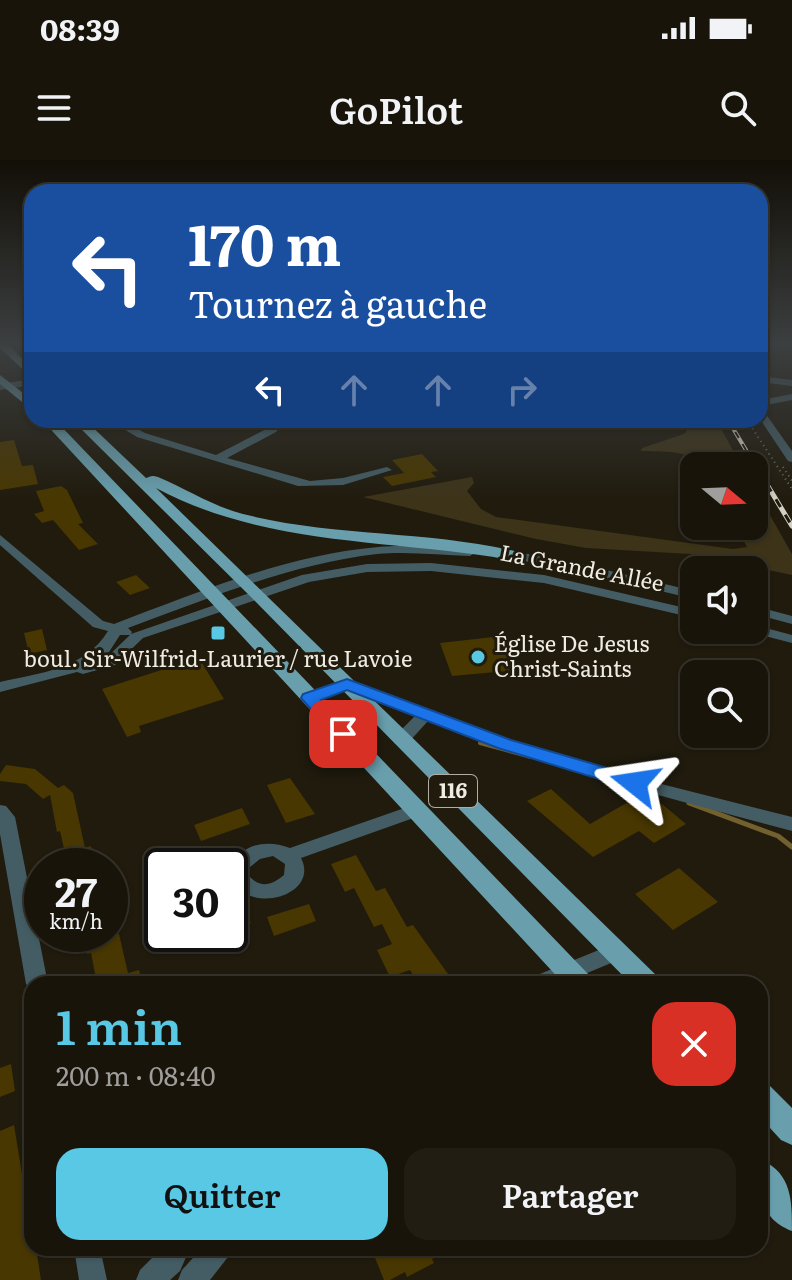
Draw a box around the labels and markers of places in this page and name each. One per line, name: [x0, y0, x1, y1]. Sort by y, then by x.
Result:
marker: boul. Sir-Wilfrid-Laurier / rue Lavoie: [209, 624, 227, 642]
place label: Église De Jesus Christ-Saints: [494, 626, 649, 684]
place label: boul. Sir-Wilfrid-Laurier / rue Lavoie: [24, 641, 412, 674]
marker: Église De Jesus Christ-Saints: [469, 648, 487, 666]
pin: [309, 700, 377, 768]

